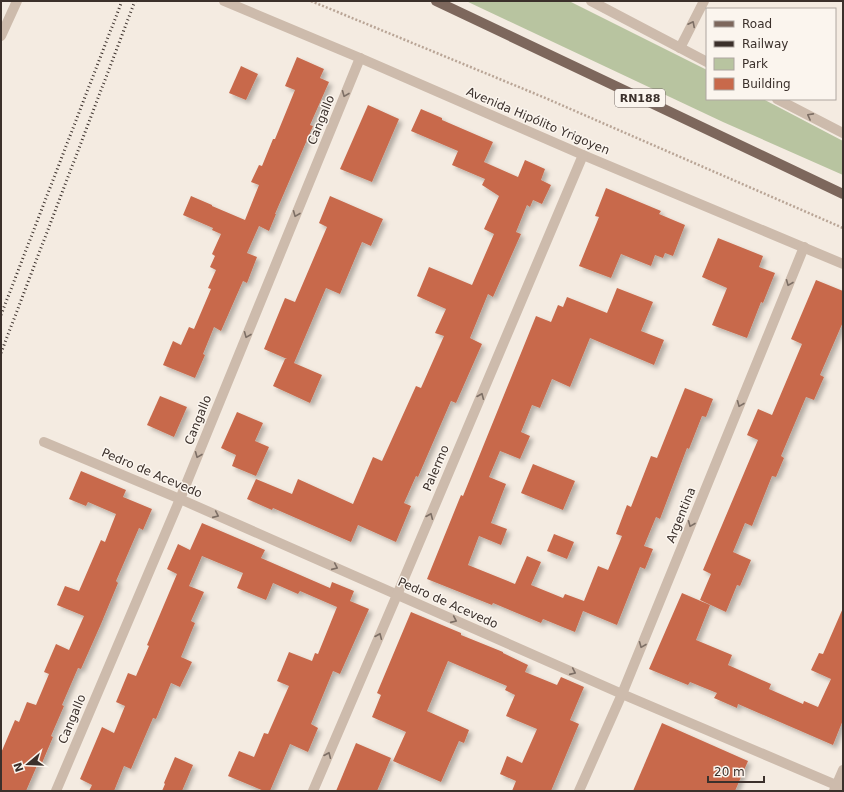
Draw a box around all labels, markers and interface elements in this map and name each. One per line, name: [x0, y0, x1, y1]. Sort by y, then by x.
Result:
legend: [706, 8, 836, 100]
text: Road: [742, 17, 772, 31]
one-way arrow: [687, 21, 694, 29]
text: Railway: [742, 37, 788, 51]
text: Park: [742, 57, 768, 71]
text: Building: [742, 77, 791, 91]
street label: Avenida Hipólito Yrigoyen: [464, 84, 612, 158]
road number: RN188: [615, 89, 665, 107]
one-way arrow: [342, 90, 350, 97]
street label: Cangallo: [305, 93, 337, 147]
one-way arrow: [807, 113, 814, 121]
one-way arrow: [293, 211, 301, 218]
one-way arrow: [786, 280, 794, 287]
one-way arrow: [244, 331, 252, 338]
street label: Cangallo: [182, 393, 214, 447]
one-way arrow: [476, 393, 484, 401]
one-way arrow: [737, 400, 745, 407]
street label: Palermo: [420, 443, 452, 493]
street label: Pedro de Acevedo: [100, 445, 204, 501]
one-way arrow: [195, 450, 203, 458]
street label: Argentina: [664, 485, 698, 545]
one-way arrow: [211, 510, 219, 518]
one-way arrow: [426, 513, 434, 520]
one-way arrow: [688, 521, 696, 528]
one-way arrow: [330, 562, 338, 570]
street label: Pedro de Acevedo: [396, 575, 500, 631]
one-way arrow: [449, 615, 457, 623]
one-way arrow: [375, 632, 383, 639]
one-way arrow: [639, 640, 647, 648]
one-way arrow: [568, 667, 576, 675]
street label: Cangallo: [55, 692, 89, 746]
north arrow: [8, 744, 48, 784]
one-way arrow: [323, 752, 331, 760]
scale bar: [708, 758, 764, 784]
text: N: [11, 761, 27, 774]
text: 20 m: [714, 765, 745, 779]

